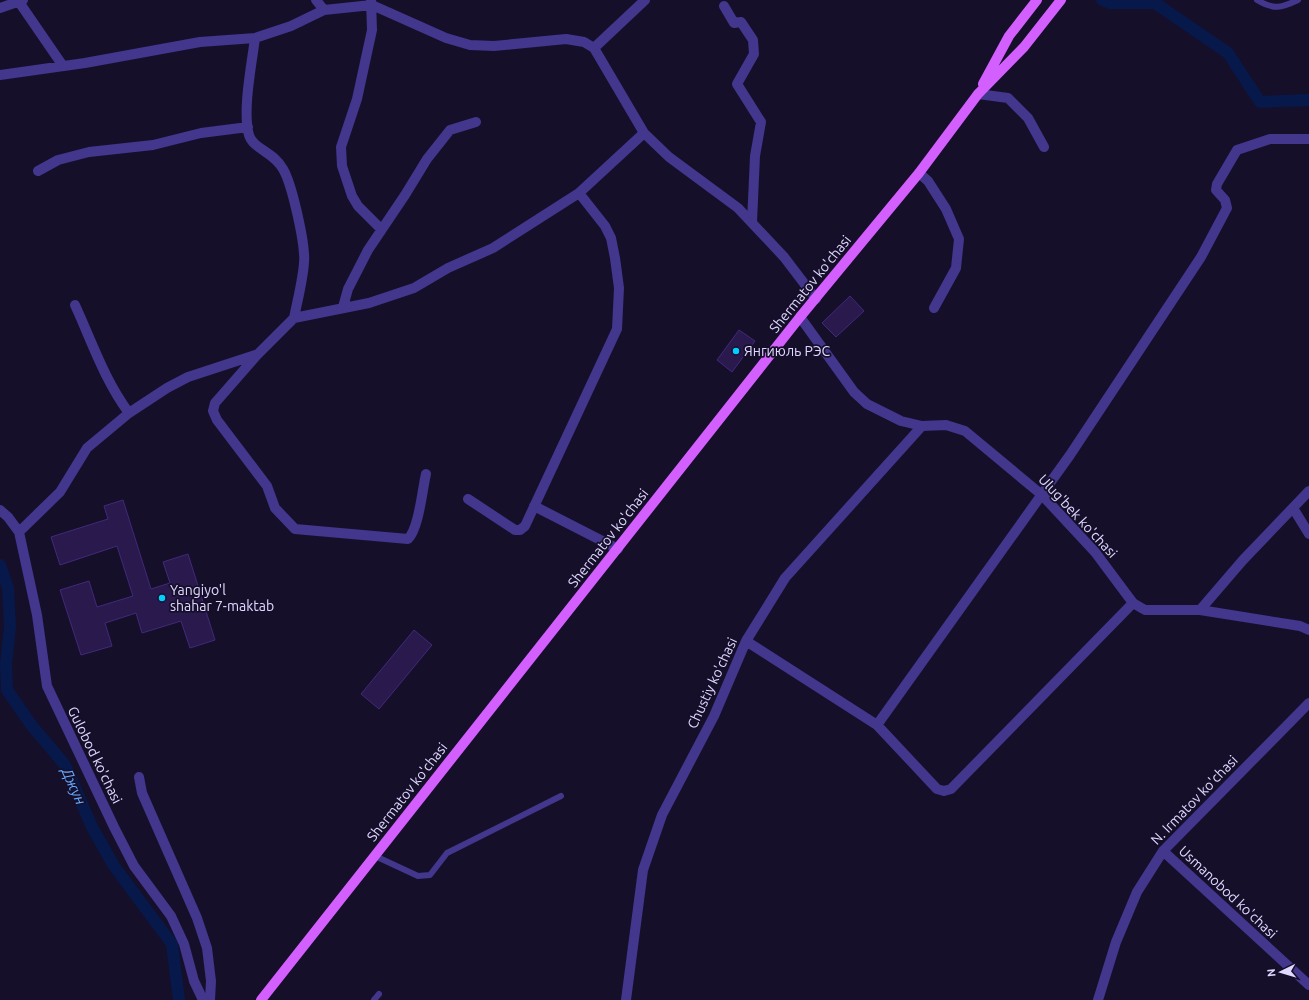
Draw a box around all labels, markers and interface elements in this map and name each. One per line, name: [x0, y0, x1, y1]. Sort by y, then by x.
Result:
street label: Shermatov ko'chasi: [766, 232, 854, 336]
place label: Янгиюль РЭС: [744, 343, 831, 359]
marker: Янгиюль РЭС: [731, 346, 741, 356]
street label: Ulug'bek ko'chasi: [1035, 471, 1121, 561]
street label: Shermatov ko'chasi: [565, 486, 651, 590]
place label: Yangiyo'l shahar 7-maktab: [170, 582, 274, 614]
marker: Yangiyo'l shahar 7-maktab: [157, 593, 167, 603]
street label: Chustiy ko'chasi: [684, 635, 740, 731]
street label: Gulobod ko'chasi: [65, 704, 125, 806]
street label: Shermatov ko'chasi: [364, 740, 450, 844]
street label: N. Irmatov ko'chasi: [1147, 752, 1241, 848]
water label: Джун: [58, 763, 90, 808]
street label: Usmanobod ko'chasi: [1176, 842, 1280, 942]
north arrow: [1261, 952, 1301, 992]
text: N: [1265, 968, 1277, 977]

